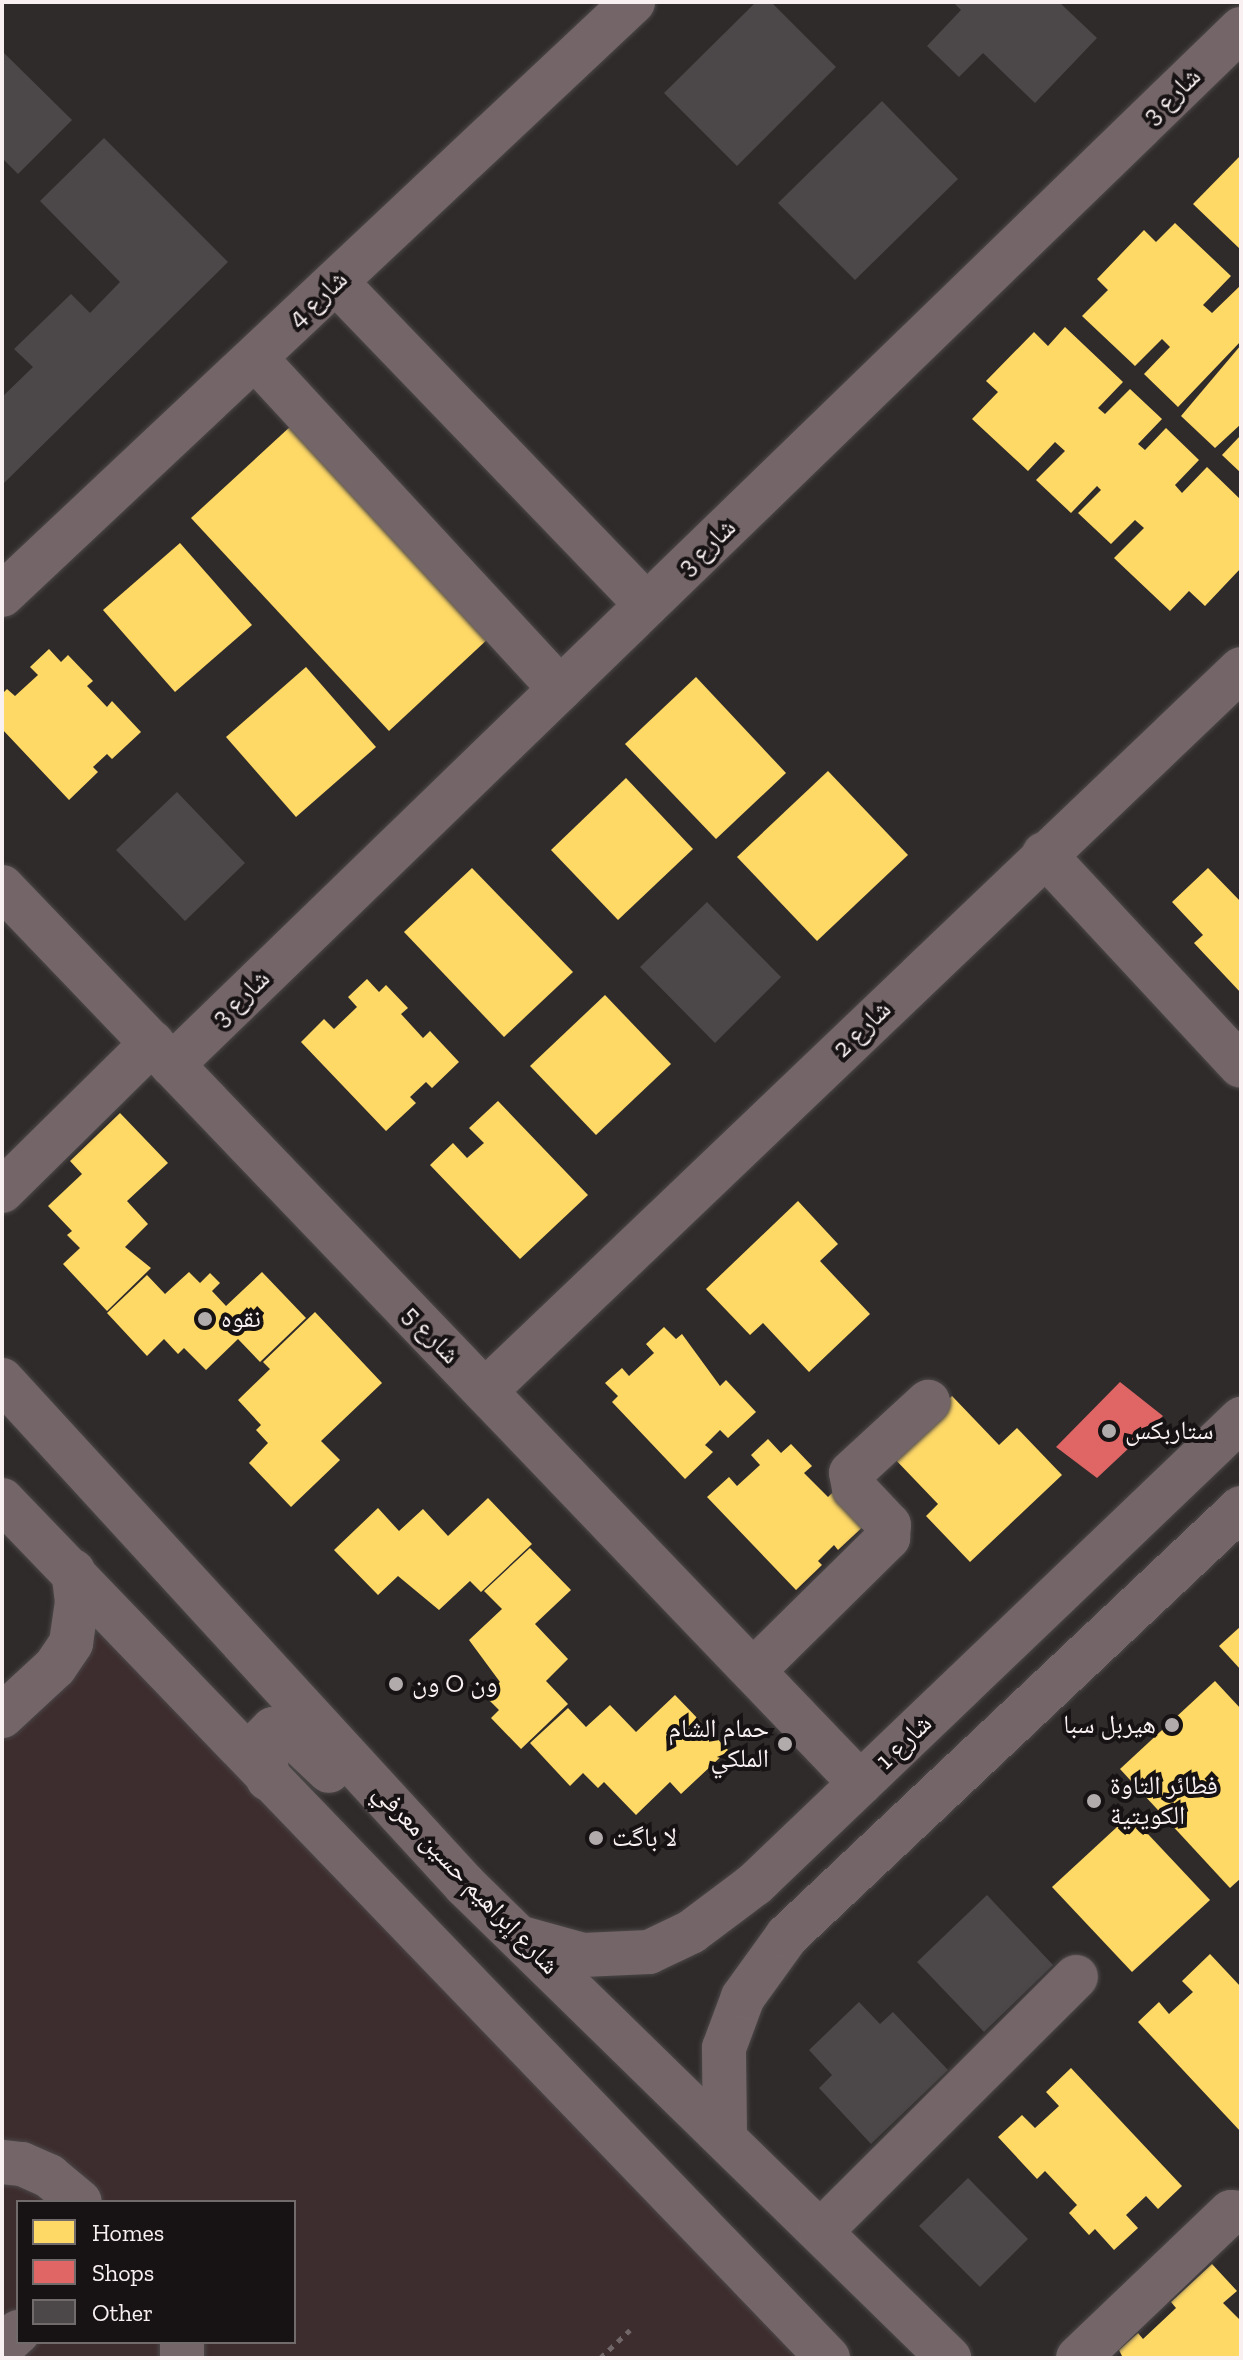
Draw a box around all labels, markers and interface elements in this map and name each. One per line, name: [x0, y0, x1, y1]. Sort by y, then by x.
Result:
street label: شارع 3: [1137, 61, 1207, 131]
street label: شارع 4: [282, 264, 354, 334]
street label: شارع 3: [672, 512, 742, 582]
street label: شارع 3: [206, 963, 276, 1033]
street label: شارع 2: [826, 994, 898, 1064]
street label: شارع 5: [396, 1299, 466, 1371]
place label: نقوه: [221, 1303, 261, 1335]
marker: نقوه: [196, 1310, 214, 1328]
place label: ستاربكس: [1125, 1415, 1214, 1447]
marker: ستاربكس: [1100, 1422, 1118, 1440]
place label: ون O ون: [412, 1668, 498, 1700]
marker: ون O ون: [387, 1675, 405, 1693]
street label: شارع 1: [870, 1708, 938, 1776]
place label: هيربل سبا: [1063, 1709, 1156, 1741]
place label: حمام الشام الملكي: [668, 1713, 769, 1774]
marker: هيربل سبا: [1163, 1716, 1181, 1734]
marker: حمام الشام الملكي: [776, 1735, 794, 1753]
place label: فطائر التاوة الكويتية: [1110, 1770, 1218, 1832]
street label: شارع إبراهيم حسين معرفي: [367, 1777, 565, 1981]
marker: فطائر التاوة الكويتية: [1085, 1792, 1103, 1810]
place label: لا باگت: [612, 1822, 677, 1854]
marker: لا باگت: [587, 1829, 605, 1847]
legend: [16, 2200, 296, 2344]
text: Homes: [92, 2218, 164, 2247]
text: Shops: [92, 2258, 154, 2287]
text: Other: [92, 2298, 153, 2327]

